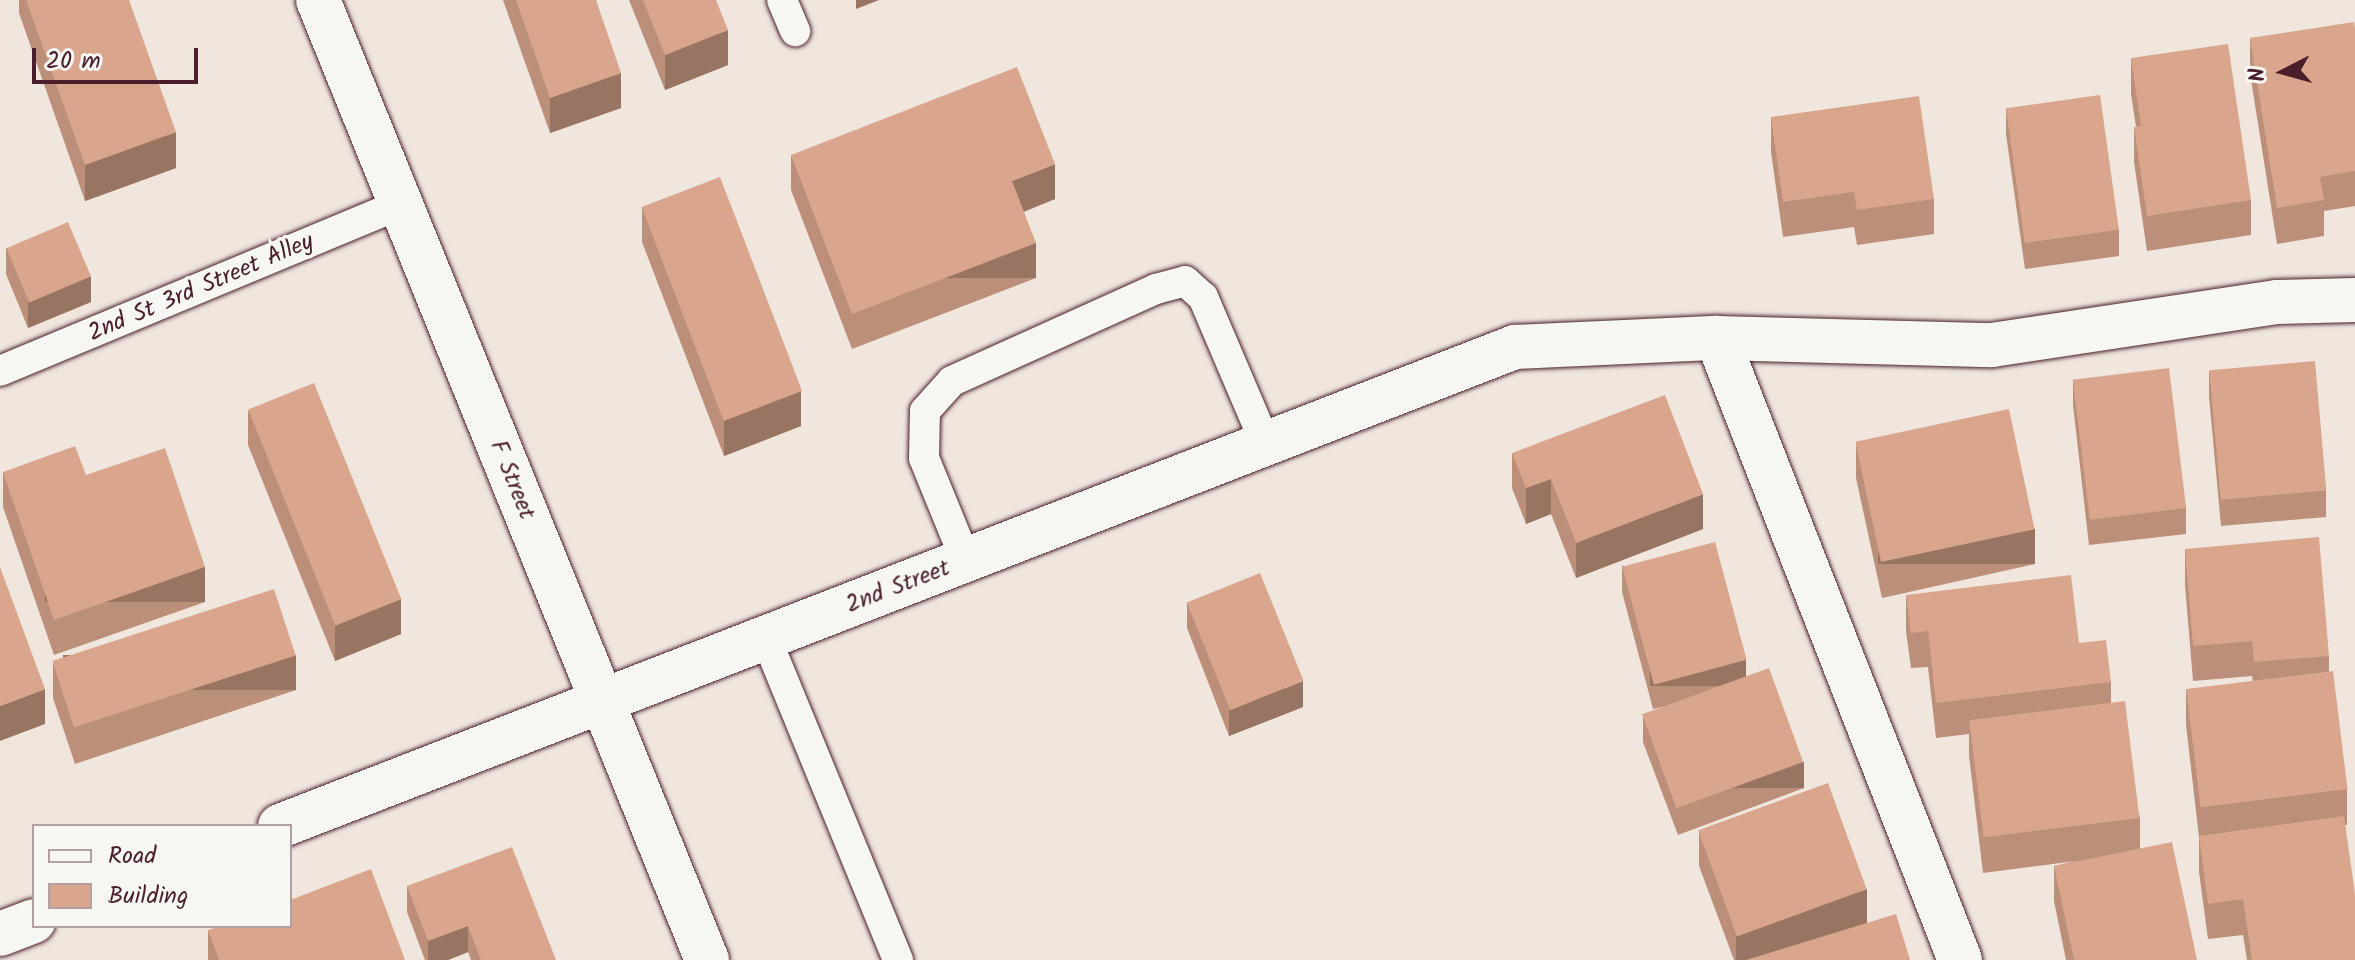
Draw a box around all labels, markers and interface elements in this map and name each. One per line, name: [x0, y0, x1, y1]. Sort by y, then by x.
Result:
scale bar: [36, 32, 202, 82]
north arrow: [2243, 32, 2323, 112]
text: 20 m: [46, 42, 101, 81]
text: N: [2241, 66, 2277, 83]
street label: 2nd St 3rd Street Alley: [84, 227, 318, 349]
street label: F Street: [483, 436, 541, 524]
street label: 2nd Street: [842, 554, 954, 620]
legend: [32, 824, 292, 928]
text: Road: [108, 837, 156, 876]
text: Building: [108, 877, 188, 916]

